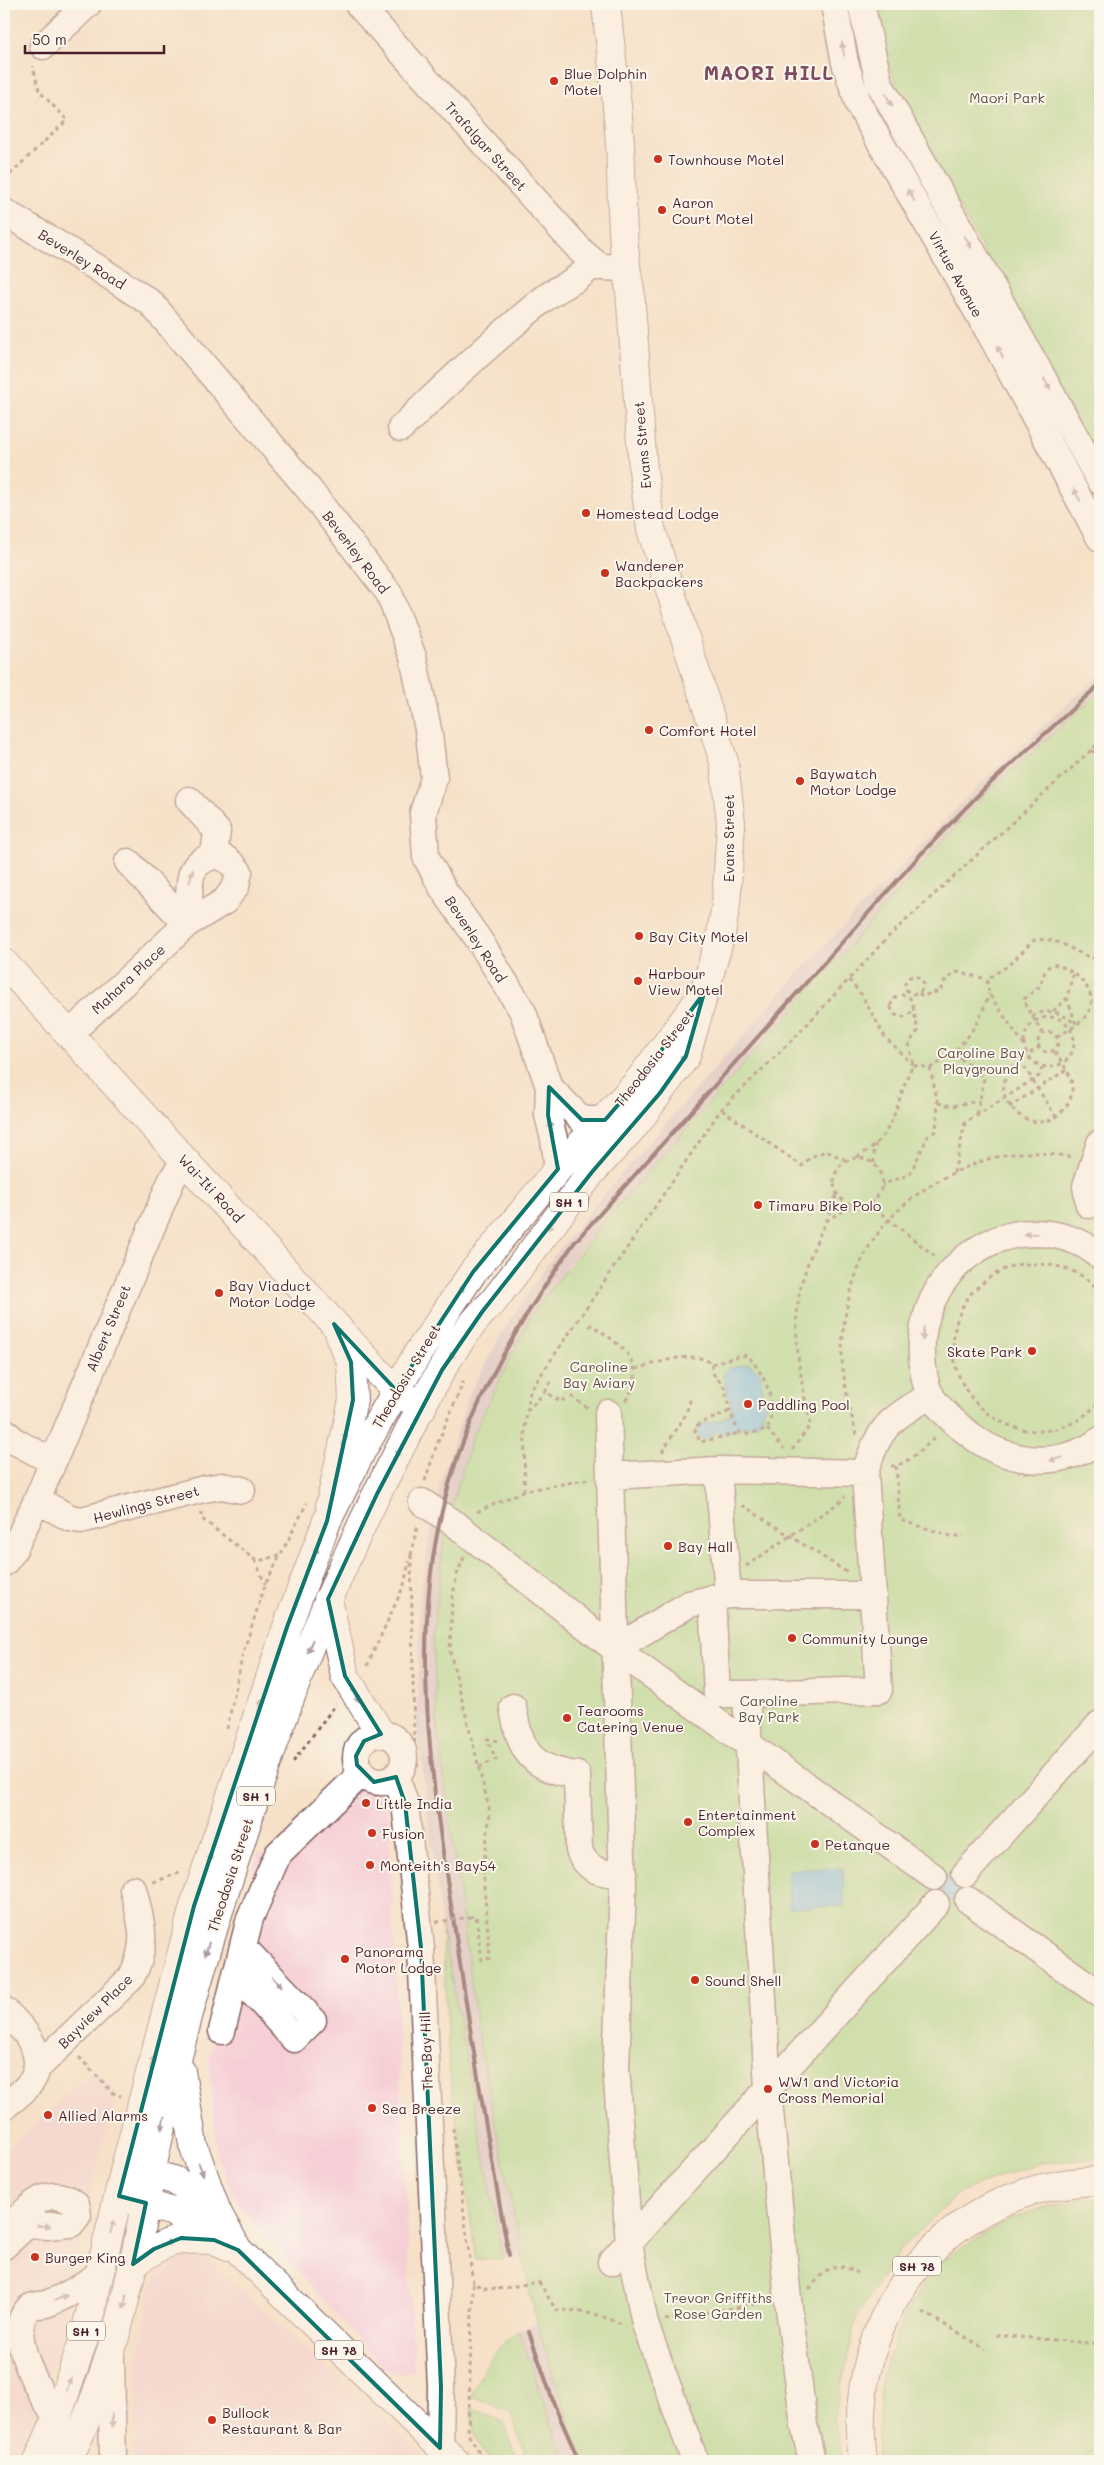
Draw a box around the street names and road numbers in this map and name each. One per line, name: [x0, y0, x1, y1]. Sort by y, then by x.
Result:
street label: Trafalgar Street: [441, 97, 531, 195]
street label: Beverley Road: [35, 225, 129, 293]
street label: Virtue Avenue: [924, 228, 988, 320]
street label: Evans Street: [629, 400, 655, 490]
street label: Beverley Road: [319, 507, 394, 597]
street label: Evans Street: [719, 794, 738, 882]
street label: Beverley Road: [441, 892, 511, 986]
street label: Mahara Place: [87, 940, 169, 1018]
street label: Theodosia Street: [610, 1005, 698, 1111]
street label: Wai-Iti Road: [174, 1150, 248, 1226]
road number: SH 1: [550, 1192, 588, 1212]
street label: Albert Street: [81, 1281, 135, 1375]
street label: Theodosia Street: [367, 1320, 445, 1432]
street label: Hewlings Street: [91, 1481, 201, 1527]
road number: SH 1: [237, 1786, 275, 1805]
street label: Theodosia Street: [203, 1816, 257, 1934]
street label: Bayview Place: [54, 1970, 136, 2052]
street label: The Bay Hill: [415, 2011, 437, 2091]
road number: SH 78: [893, 2256, 941, 2276]
road number: SH 1: [67, 2322, 105, 2340]
road number: SH 78: [315, 2340, 363, 2360]

